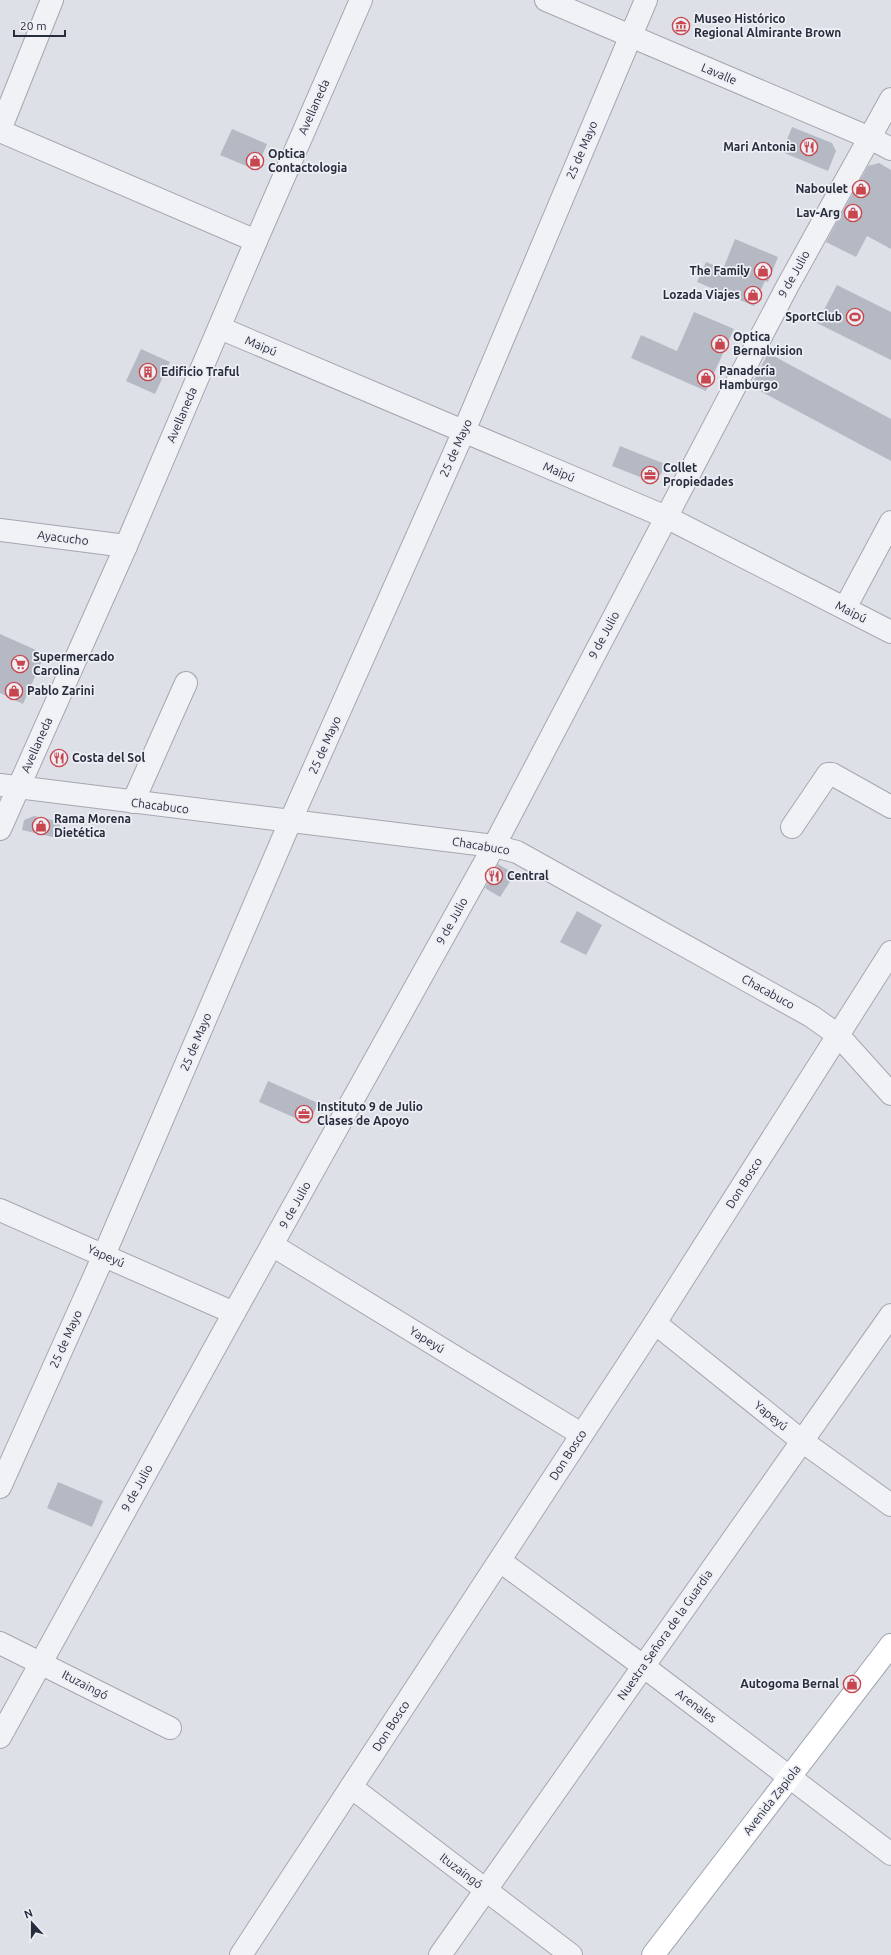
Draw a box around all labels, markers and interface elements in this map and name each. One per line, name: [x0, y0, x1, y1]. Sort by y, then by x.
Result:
scale bar: [14, 12, 65, 38]
place label: Museo Histórico Regional Almirante Brown: [694, 12, 841, 39]
museum icon: Museo Histórico Regional Almirante Brown: [671, 16, 691, 36]
text: 20 m: [20, 19, 47, 32]
street label: Lavalle: [700, 60, 739, 87]
street label: Avellaneda: [296, 77, 332, 137]
street label: 25 de Mayo: [563, 119, 600, 181]
restaurant icon: Mari Antonia: [799, 137, 819, 157]
place label: Mari Antonia: [723, 140, 796, 153]
place label: Optica Contactologia: [268, 147, 347, 174]
shop icon: Optica Contactologia: [245, 151, 265, 171]
shop icon: Naboulet: [851, 179, 871, 199]
place label: Naboulet: [795, 182, 848, 195]
shop icon: Lav-Arg: [843, 203, 863, 223]
place label: Lav-Arg: [796, 206, 840, 219]
street label: 9 de Julio: [775, 248, 812, 300]
shop icon: The Family: [753, 261, 773, 281]
place label: The Family: [690, 264, 751, 277]
shop icon: Lozada Viajes: [743, 285, 763, 305]
place label: Lozada Viajes: [663, 288, 740, 301]
sports icon: SportClub: [845, 307, 865, 327]
place label: SportClub: [785, 310, 842, 323]
place label: Optica Bernalvision: [733, 330, 803, 357]
street label: Maipú: [243, 333, 279, 358]
shop icon: Optica Bernalvision: [710, 334, 730, 354]
building icon: Edificio Traful: [138, 362, 158, 382]
place label: Panadería Hamburgo: [719, 364, 778, 391]
place label: Edificio Traful: [161, 365, 240, 378]
shop icon: Panadería Hamburgo: [696, 368, 716, 388]
street label: Avellaneda: [164, 385, 199, 445]
street label: 25 de Mayo: [437, 417, 474, 479]
street label: Maipú: [541, 459, 577, 484]
place label: Collet Propiedades: [663, 461, 734, 488]
office icon: Collet Propiedades: [640, 465, 660, 485]
street label: Ayacucho: [37, 528, 89, 547]
street label: Maipú: [833, 598, 869, 625]
street label: 9 de Julio: [586, 609, 621, 661]
place label: Supermercado Carolina: [33, 650, 115, 677]
supermarket icon: Supermercado Carolina: [10, 654, 30, 674]
shop icon: Pablo Zarini: [4, 681, 24, 701]
place label: Pablo Zarini: [27, 684, 94, 697]
street label: 25 de Mayo: [306, 714, 343, 776]
street label: Avellaneda: [19, 715, 55, 775]
restaurant icon: Costa del Sol: [49, 748, 69, 768]
place label: Costa del Sol: [72, 751, 145, 764]
street label: Chacabuco: [130, 795, 190, 816]
place label: Rama Morena Dietética: [54, 812, 131, 839]
shop icon: Rama Morena Dietética: [31, 816, 51, 836]
street label: Chacabuco: [451, 835, 511, 857]
restaurant icon: Central: [484, 866, 504, 886]
place label: Central: [507, 869, 549, 882]
street label: 9 de Julio: [433, 895, 470, 947]
street label: Chacabuco: [739, 972, 797, 1011]
street label: 25 de Mayo: [177, 1011, 214, 1073]
place label: Instituto 9 de Julio Clases de Apoyo: [317, 1100, 423, 1127]
office icon: Instituto 9 de Julio Clases de Apoyo: [294, 1104, 314, 1124]
street label: Don Bosco: [723, 1155, 764, 1211]
street label: 9 de Julio: [276, 1179, 313, 1231]
street label: Yapeyú: [86, 1242, 127, 1269]
street label: 25 de Mayo: [47, 1308, 84, 1370]
street label: Yapeyú: [407, 1324, 447, 1355]
street label: Yapeyú: [752, 1398, 791, 1433]
street label: Don Bosco: [546, 1427, 589, 1482]
street label: 9 de Julio: [118, 1462, 155, 1514]
street label: Nuestra Señora de la Guardia: [615, 1567, 715, 1702]
street label: Ituzaingó: [60, 1667, 110, 1702]
shop icon: Autogoma Bernal: [842, 1674, 862, 1694]
place label: Autogoma Bernal: [740, 1677, 839, 1690]
street label: Arenales: [674, 1686, 719, 1725]
street label: Don Bosco: [369, 1698, 412, 1753]
street label: Avenida Zapiola: [740, 1762, 803, 1837]
street label: Ituzaingó: [437, 1850, 485, 1891]
north arrow: [12, 1903, 52, 1943]
text: N: [22, 1907, 34, 1921]

